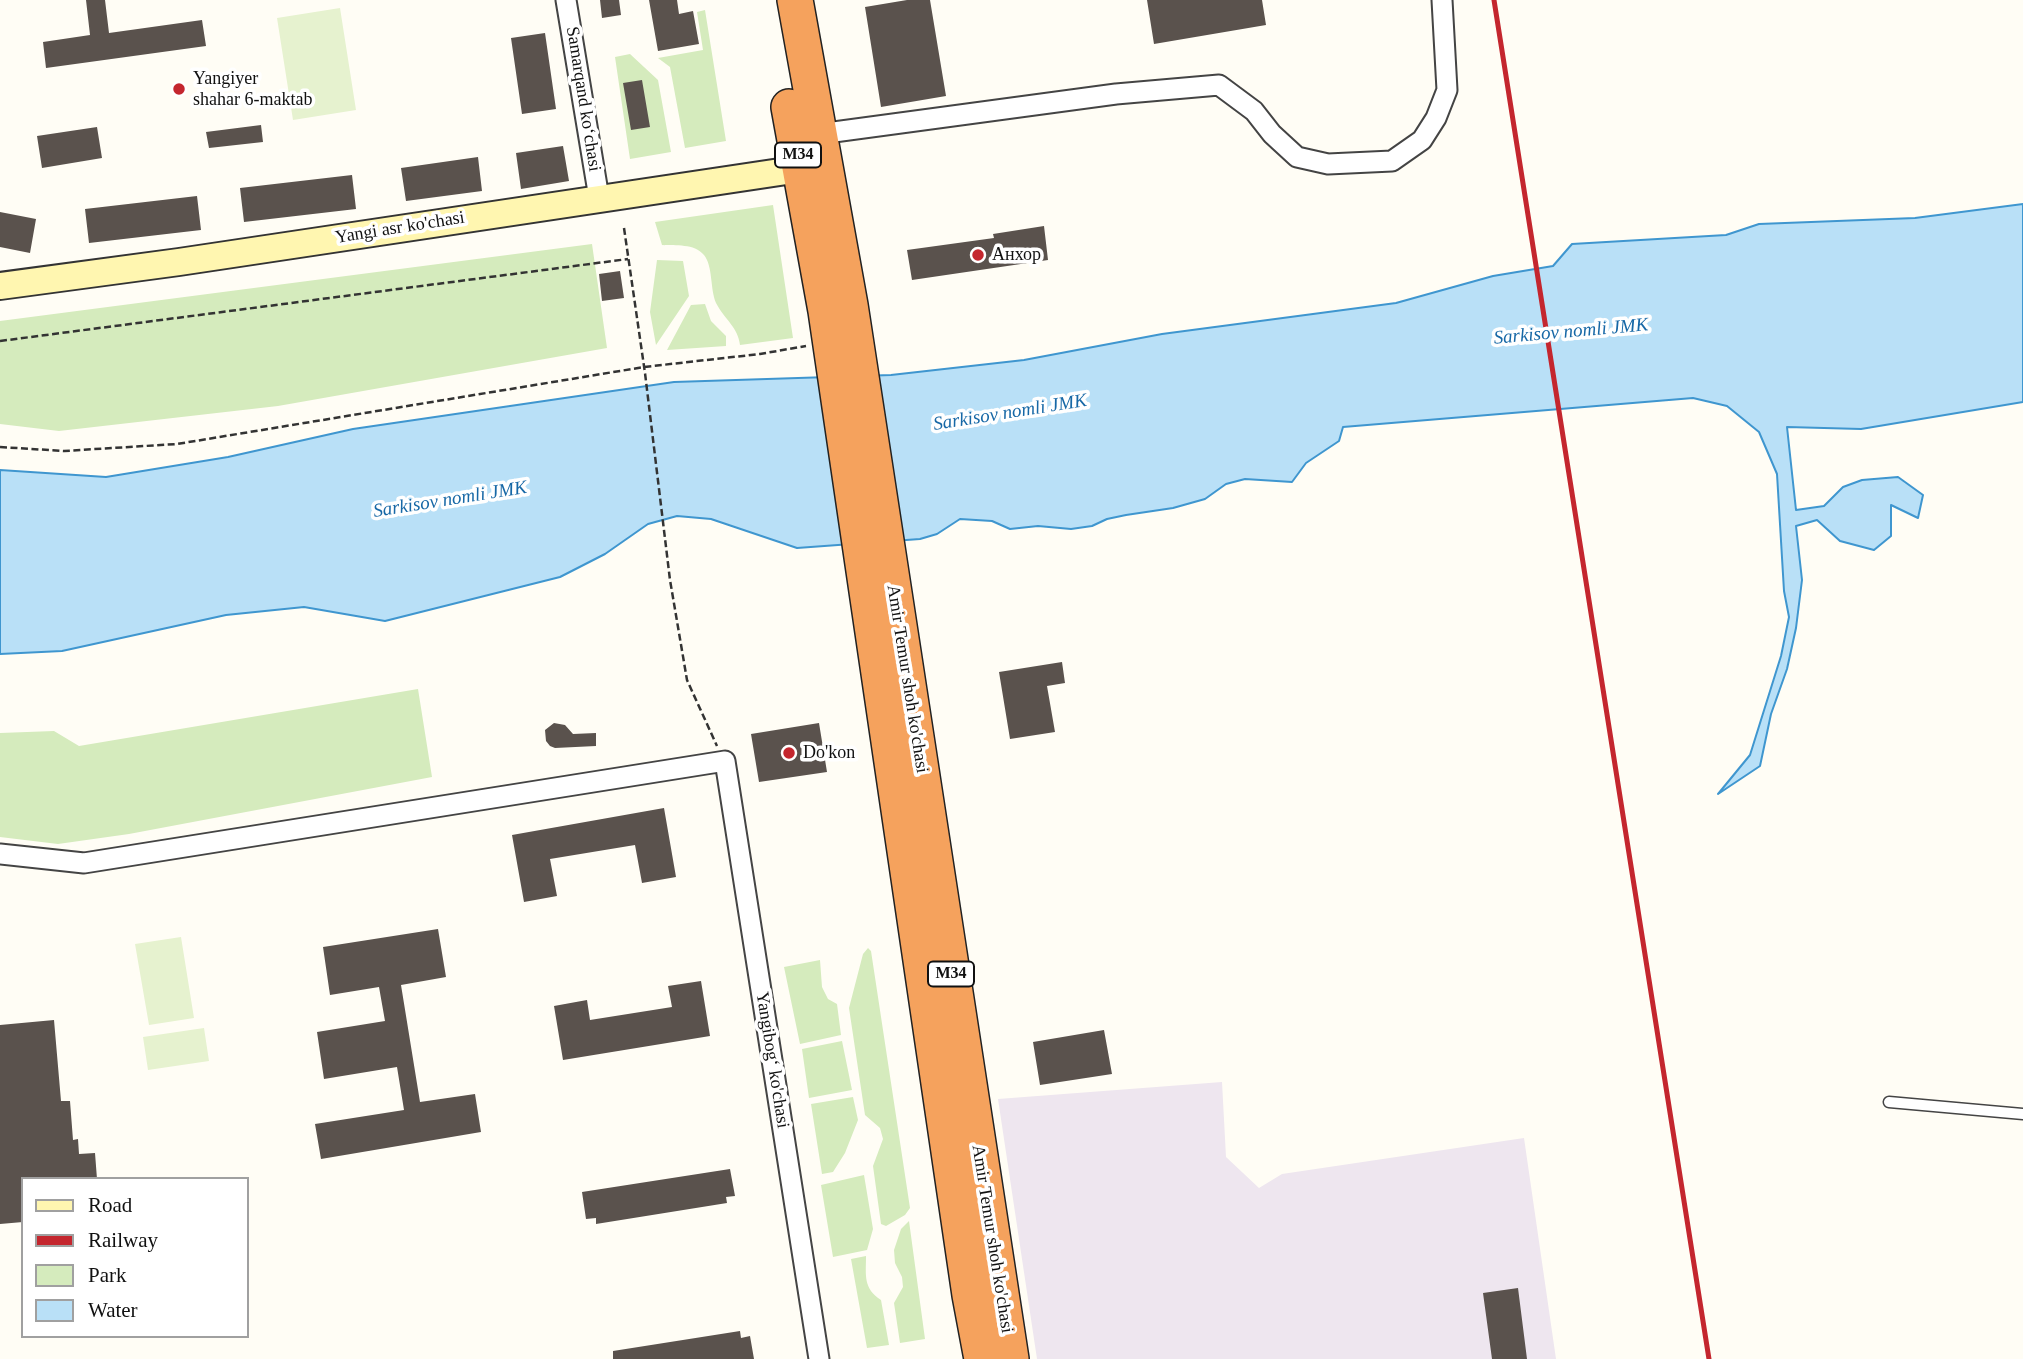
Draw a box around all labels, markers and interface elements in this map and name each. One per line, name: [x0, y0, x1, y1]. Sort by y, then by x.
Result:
street label: Samarqand ko‘chasi: [561, 25, 605, 173]
place label: Yangiyer shahar 6-maktab: [193, 68, 312, 110]
marker: Yangiyer shahar 6-maktab: [171, 81, 187, 97]
road number: M34: [775, 142, 821, 168]
street label: Yangi asr ko'chasi: [334, 207, 466, 249]
place label: Анхор: [992, 244, 1041, 266]
marker: Анхор: [970, 247, 986, 263]
water label: Sarkisov nomli JMK: [1493, 314, 1649, 350]
water label: Sarkisov nomli JMK: [932, 390, 1088, 436]
water label: Sarkisov nomli JMK: [372, 477, 528, 523]
street label: Amir Temur shoh ko'chasi: [881, 583, 933, 775]
place label: Do'kon: [803, 742, 855, 764]
marker: Do'kon: [781, 745, 797, 761]
road number: M34: [928, 962, 974, 986]
street label: Yangibog‘ ko'chasi: [751, 990, 793, 1130]
street label: Amir Temur shoh ko'chasi: [966, 1143, 1018, 1335]
legend: [21, 1177, 248, 1338]
text: Road: [88, 1193, 132, 1217]
text: Railway: [88, 1228, 158, 1252]
text: Park: [88, 1263, 127, 1287]
text: Water: [88, 1298, 138, 1322]

